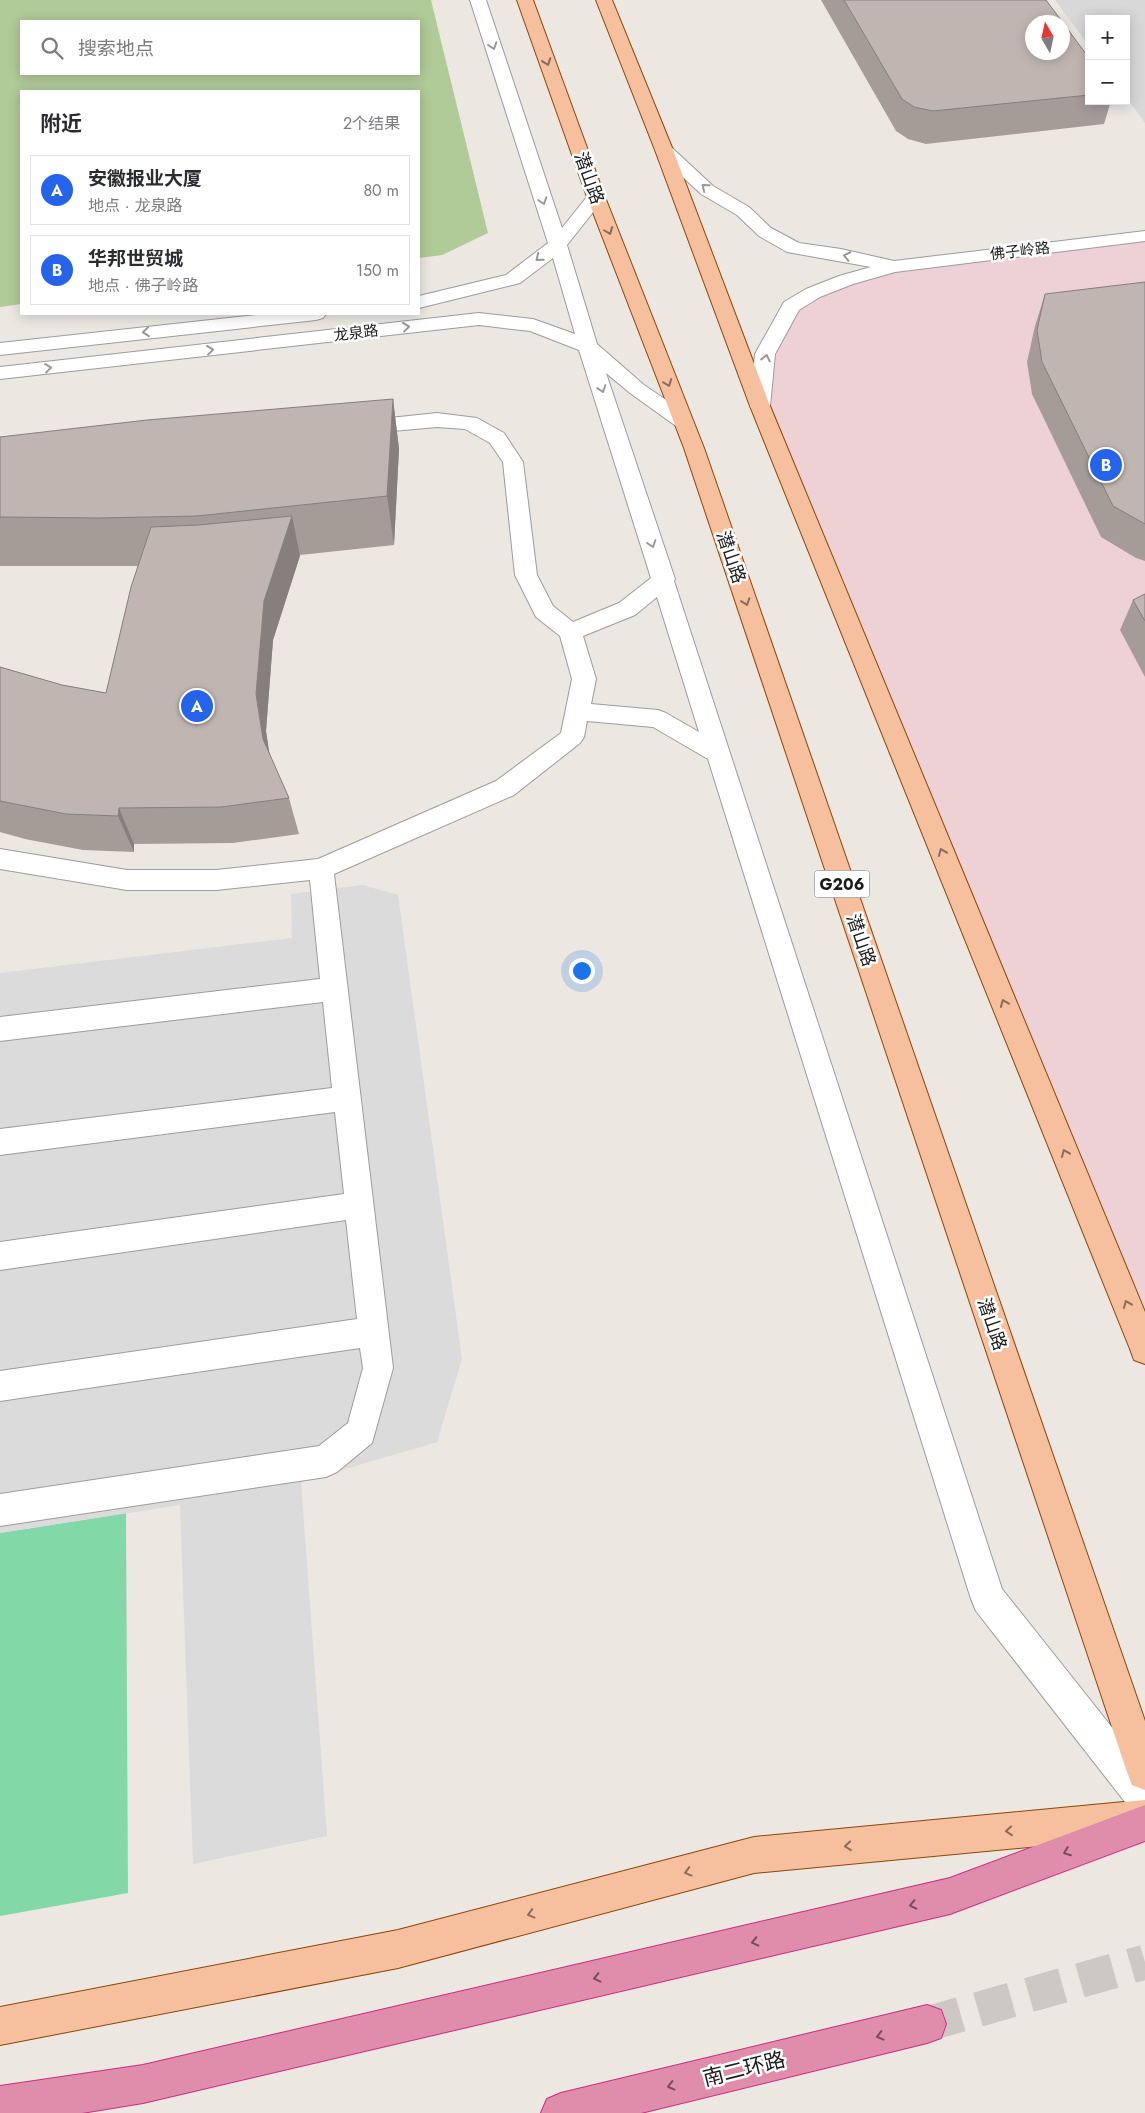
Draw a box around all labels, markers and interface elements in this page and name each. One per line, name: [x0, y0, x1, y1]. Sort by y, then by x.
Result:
north arrow: [1025, 15, 1070, 60]
map controls: [1085, 15, 1130, 105]
button: +: [1085, 15, 1130, 60]
search box: [20, 20, 420, 75]
icon: search: [38, 34, 66, 62]
text: 搜索地点: [78, 35, 154, 62]
one-way arrow: [487, 42, 497, 50]
one-way arrow: [541, 58, 551, 66]
button: −: [1085, 60, 1130, 105]
text: 附近: [40, 109, 82, 139]
text: 2个结果: [343, 112, 400, 135]
street label: 潜山路: [568, 148, 610, 208]
text: 安徽报业大厦: [88, 165, 202, 192]
text: A: [51, 179, 63, 202]
text: 80 m: [363, 179, 399, 202]
one-way arrow: [701, 183, 710, 192]
text: 地点 · 龙泉路: [88, 194, 182, 217]
one-way arrow: [538, 196, 548, 205]
one-way arrow: [603, 226, 613, 235]
street label: 佛子岭路: [989, 236, 1051, 266]
text: 华邦世贸城: [88, 245, 183, 272]
one-way arrow: [842, 251, 851, 262]
one-way arrow: [536, 253, 545, 261]
text: B: [52, 259, 62, 282]
text: 150 m: [356, 259, 399, 282]
text: 地点 · 佛子岭路: [88, 274, 198, 297]
street label: 龙泉路: [332, 319, 380, 347]
one-way arrow: [402, 322, 410, 333]
one-way arrow: [141, 327, 149, 338]
one-way arrow: [206, 345, 214, 356]
one-way arrow: [760, 353, 771, 362]
one-way arrow: [45, 363, 53, 374]
one-way arrow: [662, 378, 672, 387]
one-way arrow: [596, 385, 606, 393]
pin: B: [1090, 446, 1122, 484]
street label: 潜山路: [710, 527, 752, 587]
one-way arrow: [646, 539, 656, 548]
one-way arrow: [740, 597, 750, 605]
pin: A: [181, 687, 213, 725]
one-way arrow: [938, 848, 949, 857]
road number: G206: [814, 871, 870, 898]
street label: 潜山路: [840, 910, 882, 970]
your location: [569, 958, 595, 984]
one-way arrow: [999, 999, 1010, 1008]
one-way arrow: [1061, 1149, 1071, 1158]
street label: 潜山路: [971, 1294, 1013, 1354]
one-way arrow: [1122, 1300, 1133, 1309]
one-way arrow: [1005, 1825, 1013, 1836]
one-way arrow: [843, 1840, 851, 1851]
one-way arrow: [1063, 1846, 1071, 1856]
one-way arrow: [684, 1867, 692, 1877]
one-way arrow: [909, 1899, 918, 1910]
one-way arrow: [527, 1908, 535, 1918]
one-way arrow: [750, 1936, 759, 1947]
one-way arrow: [592, 1972, 601, 1983]
one-way arrow: [875, 2030, 884, 2041]
street label: 南二环路: [700, 2044, 788, 2094]
one-way arrow: [666, 2080, 675, 2091]

